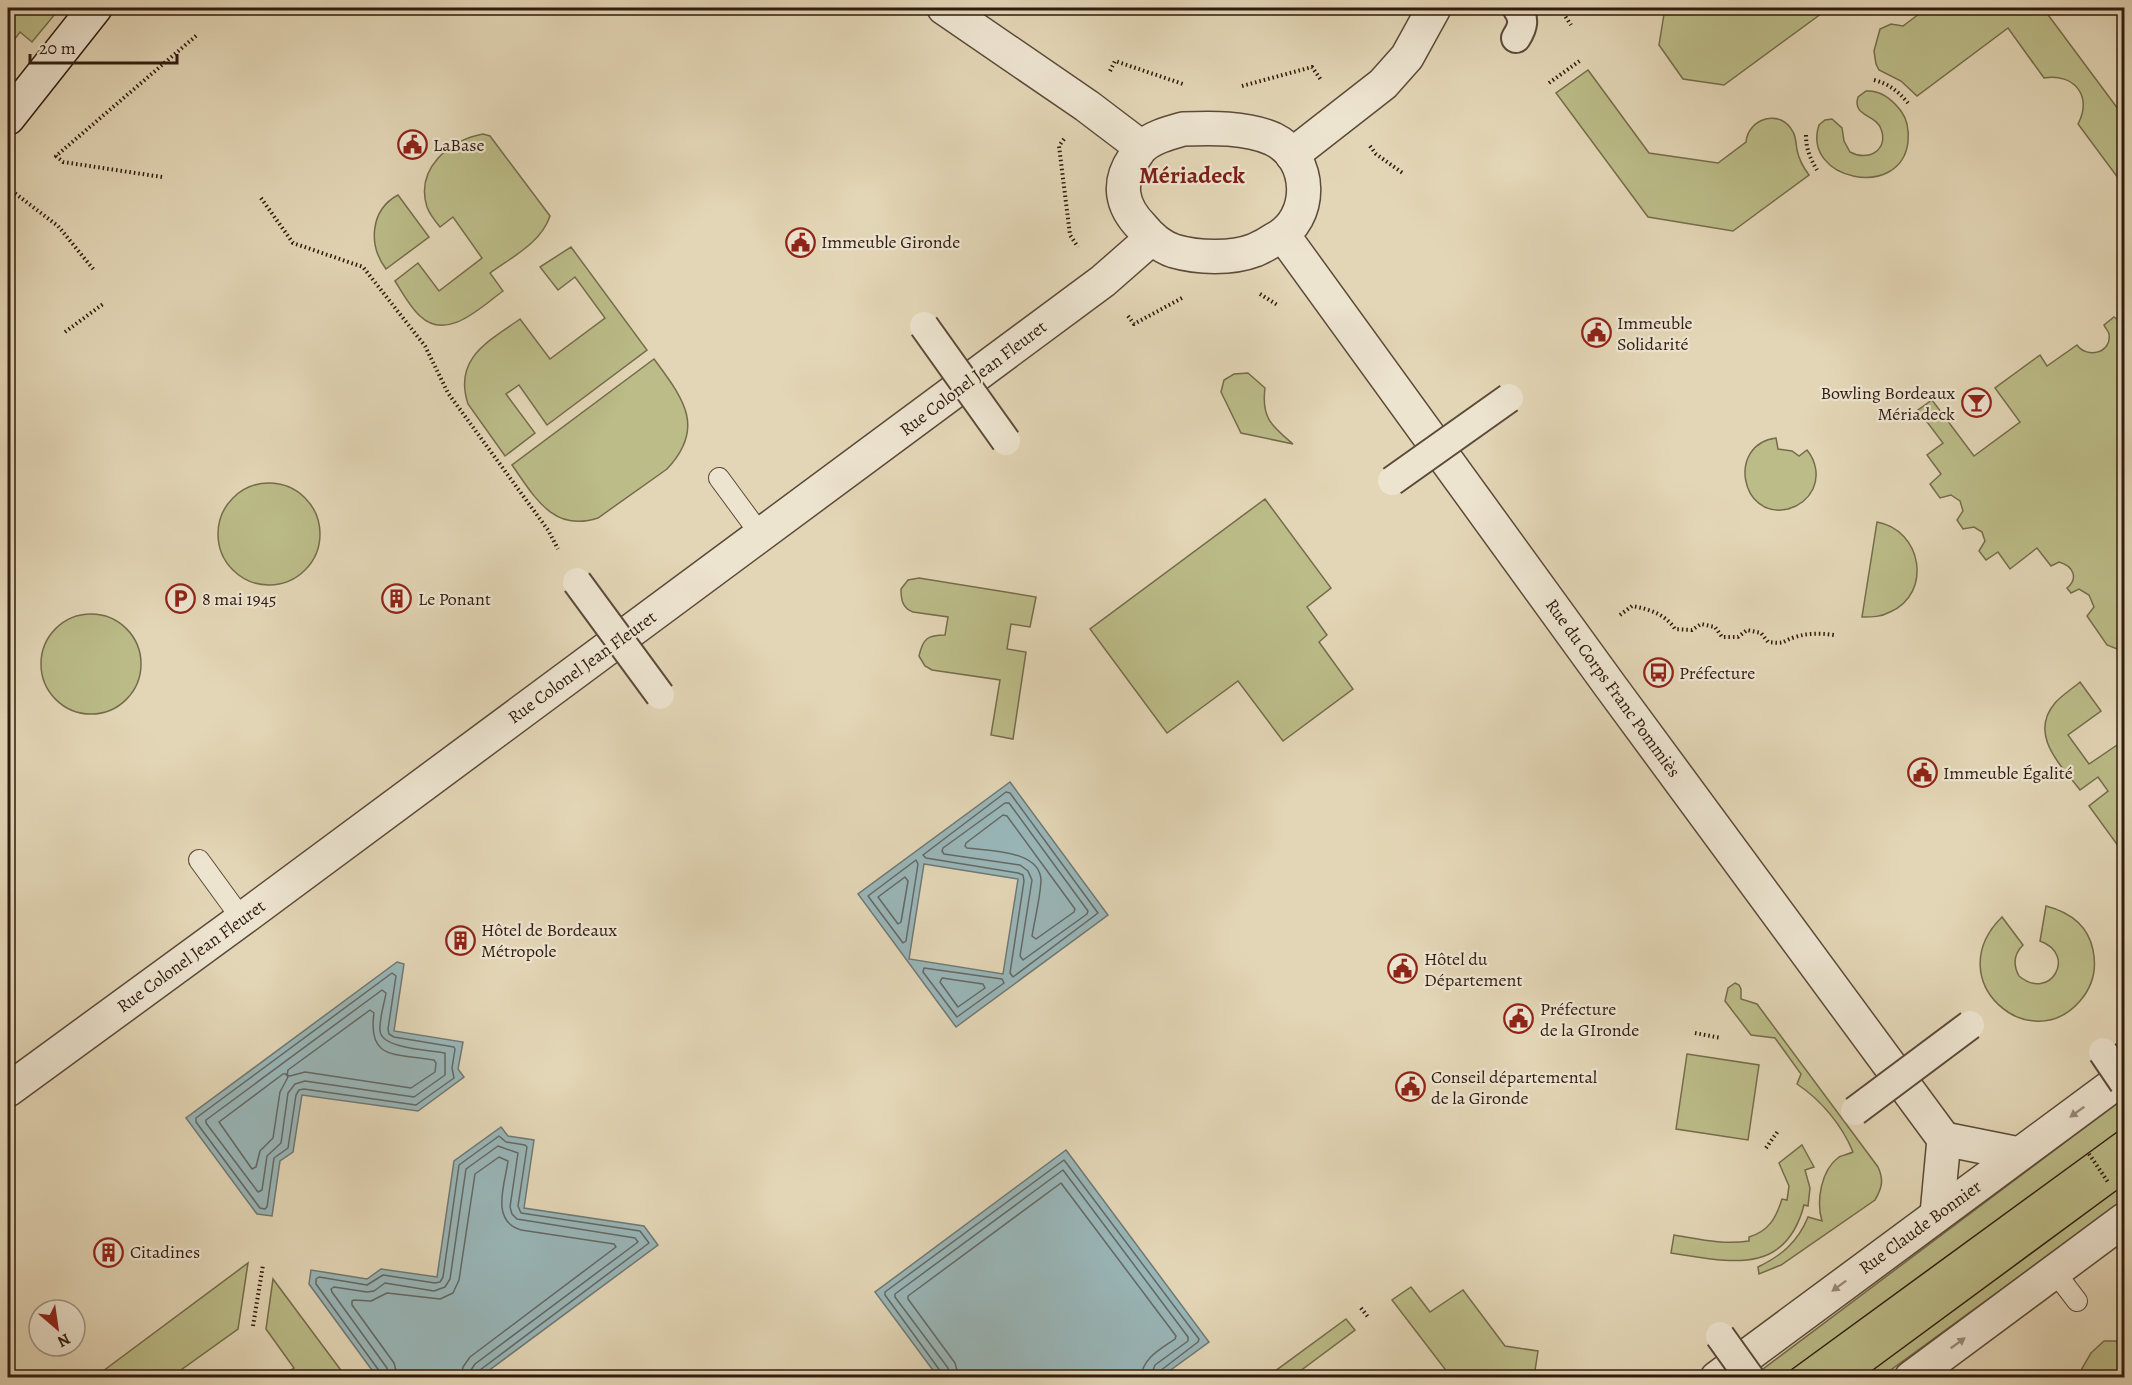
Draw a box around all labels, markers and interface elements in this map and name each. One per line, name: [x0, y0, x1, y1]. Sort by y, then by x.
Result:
scale bar: [30, 27, 177, 65]
text: 20 m: [39, 36, 76, 60]
public building icon: LaBase: [396, 129, 428, 161]
place label: LaBase: [433, 133, 485, 157]
district label: Mériadeck: [1139, 159, 1246, 191]
public building icon: Immeuble Gironde: [784, 226, 816, 258]
place label: Immeuble Gironde: [821, 230, 960, 254]
place label: Immeuble Solidarité: [1617, 311, 1693, 356]
street label: Rue Colonel Jean Fleuret: [895, 315, 1051, 441]
public building icon: Immeuble Solidarité: [1580, 317, 1612, 349]
place label: Bowling Bordeaux Mériadeck: [1821, 381, 1955, 426]
bar icon: Bowling Bordeaux Mériadeck: [1960, 387, 1992, 419]
parking icon: 8 mai 1945: [165, 583, 197, 615]
building icon: Le Ponant: [381, 583, 413, 615]
place label: 8 mai 1945: [202, 587, 277, 611]
place label: Le Ponant: [418, 587, 491, 611]
street label: Rue du Corps Franc Pommiès: [1540, 594, 1686, 782]
street label: Rue Colonel Jean Fleuret: [503, 605, 661, 729]
bus stop icon: Préfecture: [1642, 657, 1674, 689]
place label: Préfecture: [1679, 661, 1755, 685]
public building icon: Immeuble Égalité: [1906, 757, 1938, 789]
place label: Immeuble Égalité: [1943, 761, 2073, 785]
street label: Rue Colonel Jean Fleuret: [112, 894, 270, 1018]
place label: Hôtel de Bordeaux Métropole: [481, 918, 618, 963]
building icon: Hôtel de Bordeaux Métropole: [444, 924, 476, 956]
place label: Hôtel du Département: [1424, 947, 1522, 992]
public building icon: Hôtel du Département: [1387, 953, 1419, 985]
place label: Préfecture de la GIronde: [1540, 997, 1639, 1042]
public building icon: Préfecture de la GIronde: [1503, 1003, 1535, 1035]
place label: Conseil départemental de la Gironde: [1431, 1065, 1598, 1110]
public building icon: Conseil départemental de la Gironde: [1394, 1071, 1426, 1103]
one-way arrow: [2070, 1105, 2085, 1117]
street label: Rue Claude Bonnier: [1854, 1174, 1986, 1280]
building icon: Citadines: [93, 1236, 125, 1268]
place label: Citadines: [130, 1240, 200, 1264]
one-way arrow: [1832, 1280, 1848, 1292]
north arrow: [27, 1298, 87, 1358]
text: N: [53, 1328, 74, 1353]
one-way arrow: [1950, 1336, 1966, 1349]

